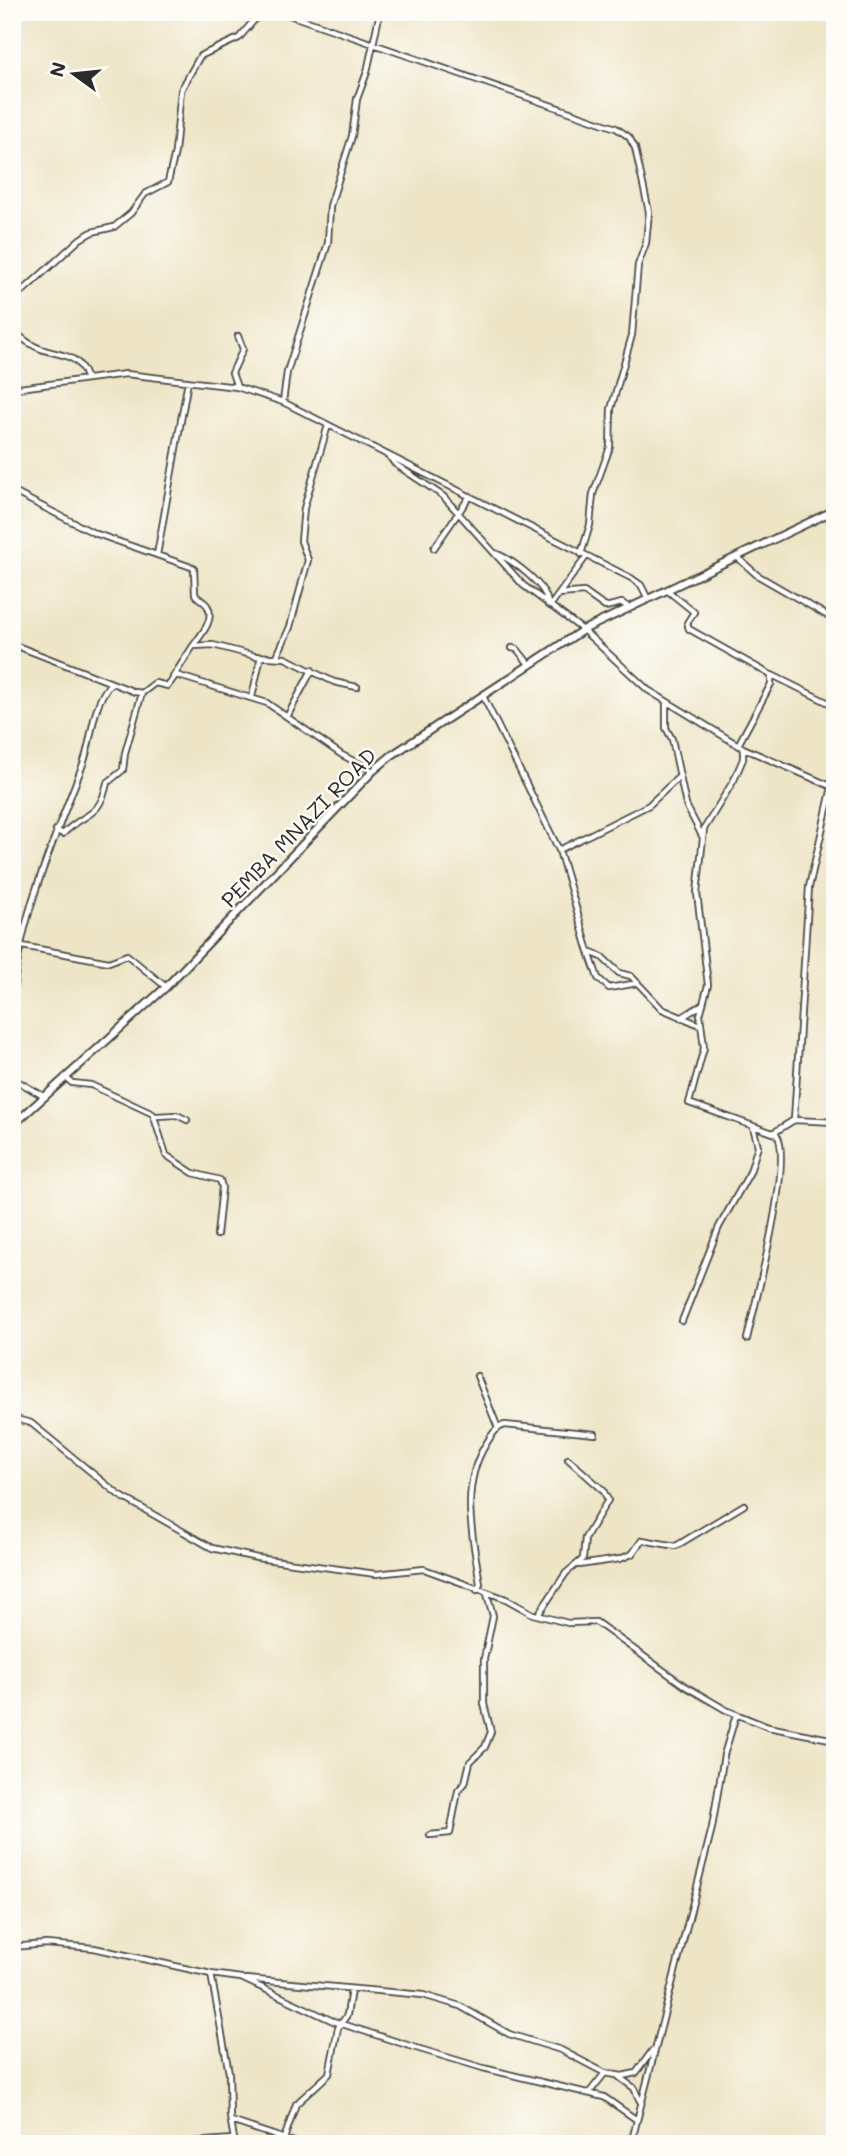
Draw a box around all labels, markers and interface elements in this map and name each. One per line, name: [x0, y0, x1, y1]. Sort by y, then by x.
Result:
north arrow: [38, 38, 108, 108]
text: N: [43, 59, 71, 80]
street label: PEMBA MNAZI ROAD: [215, 741, 381, 913]

